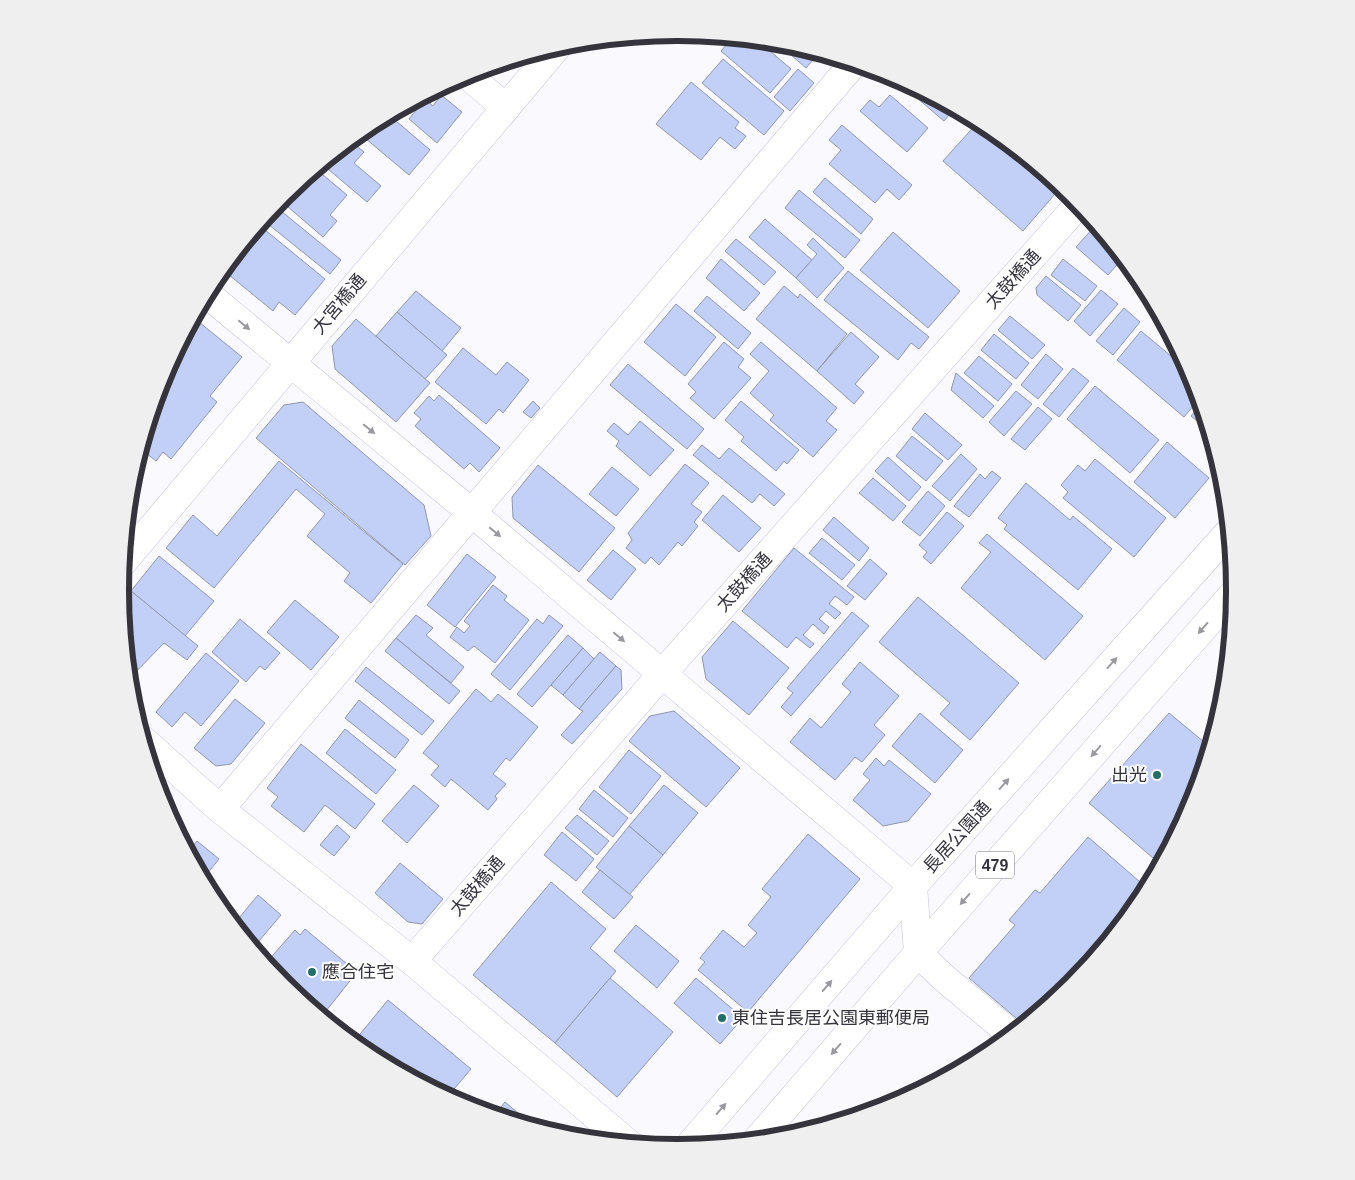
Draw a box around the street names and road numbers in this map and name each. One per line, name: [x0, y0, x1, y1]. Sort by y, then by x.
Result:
street label: 太鼓橋通: [981, 246, 1045, 312]
street label: 大宮橋通: [308, 270, 370, 338]
street label: 太鼓橋通: [712, 549, 776, 615]
street label: 長居公園通: [919, 797, 995, 877]
street label: 太鼓橋通: [446, 852, 508, 920]
road number: 479: [976, 852, 1014, 878]

